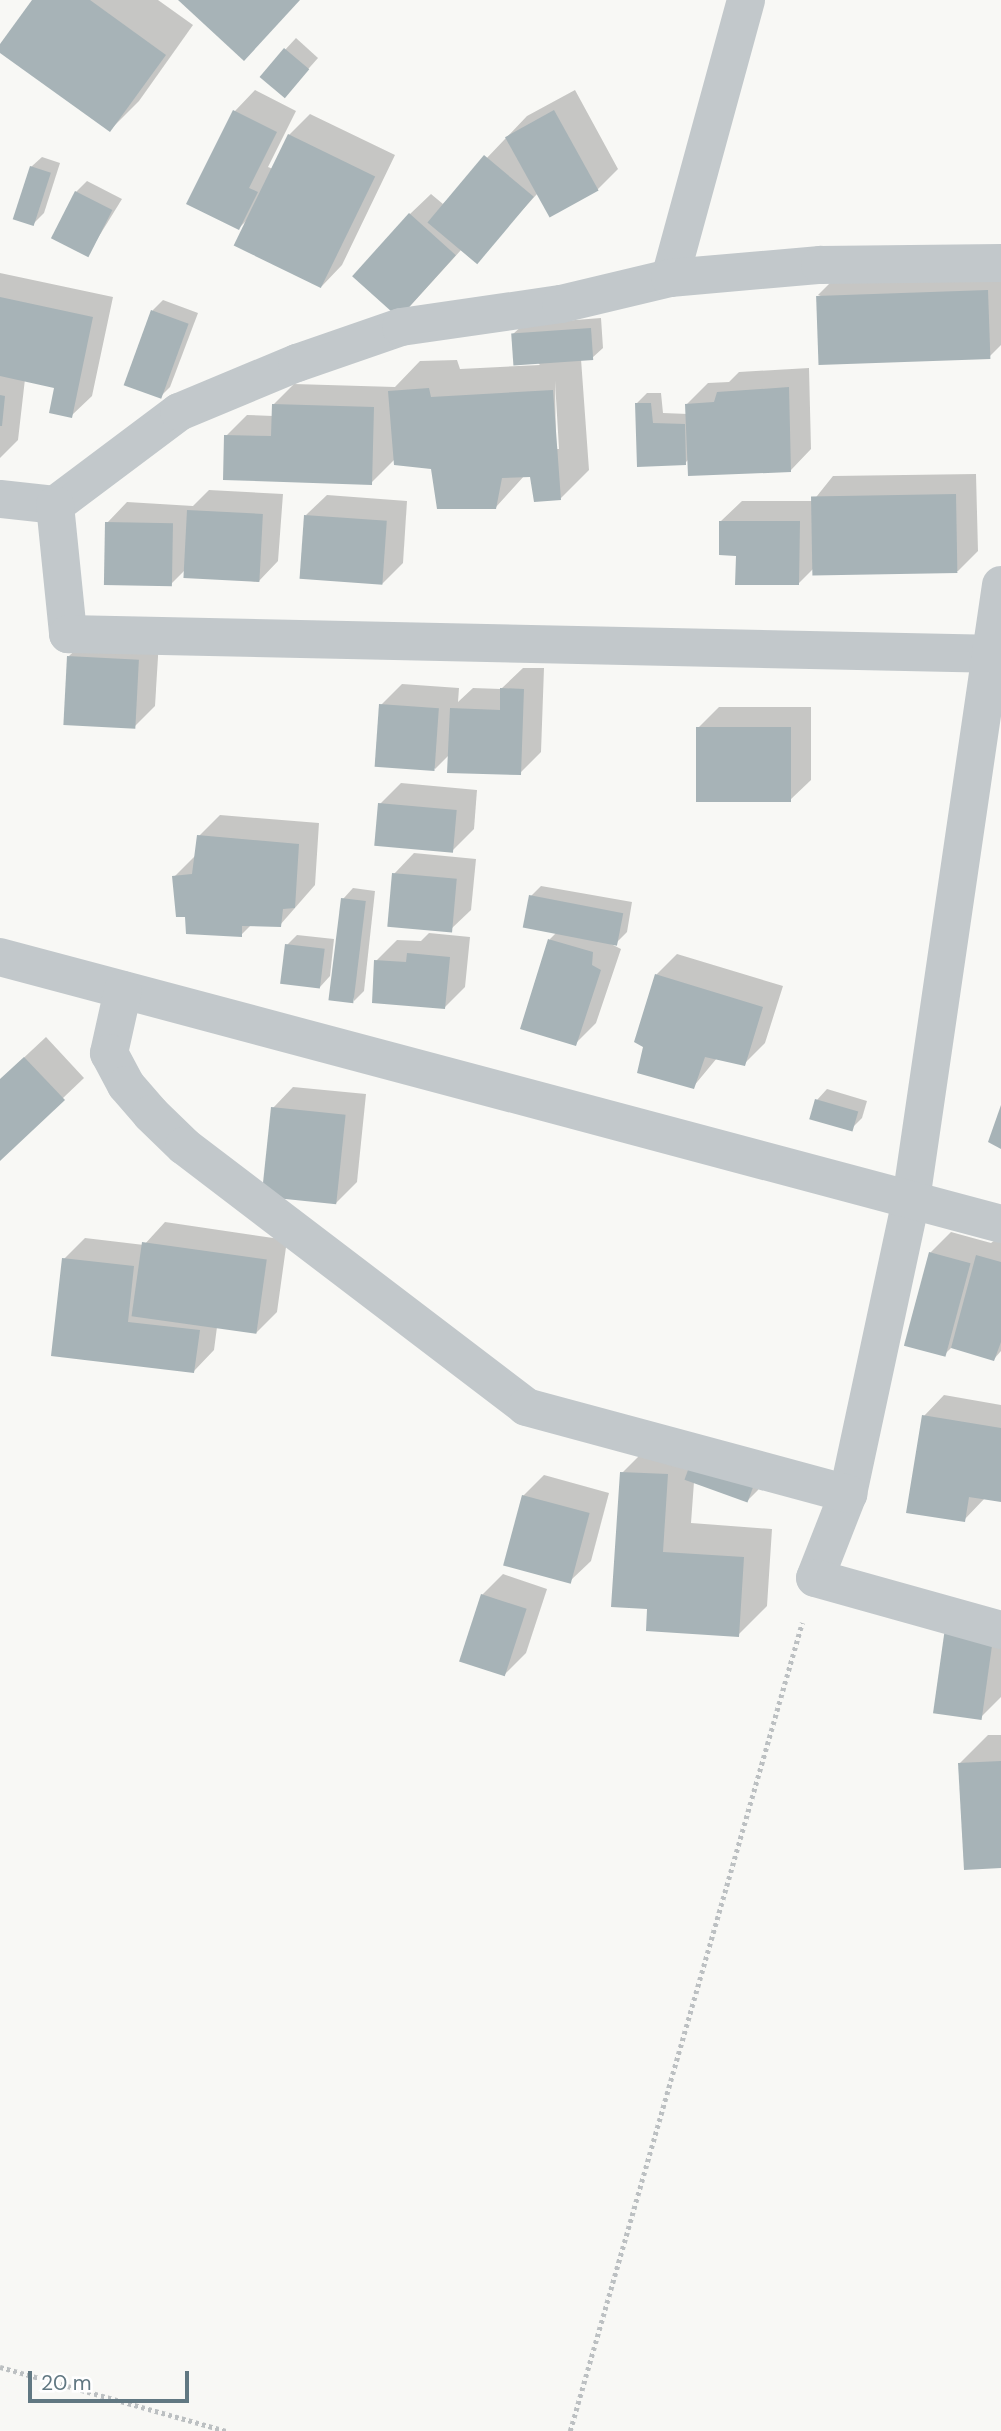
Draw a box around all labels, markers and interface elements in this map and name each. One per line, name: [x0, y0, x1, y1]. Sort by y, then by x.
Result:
scale bar: [32, 2358, 192, 2402]
text: 20 m: [41, 2369, 92, 2397]

